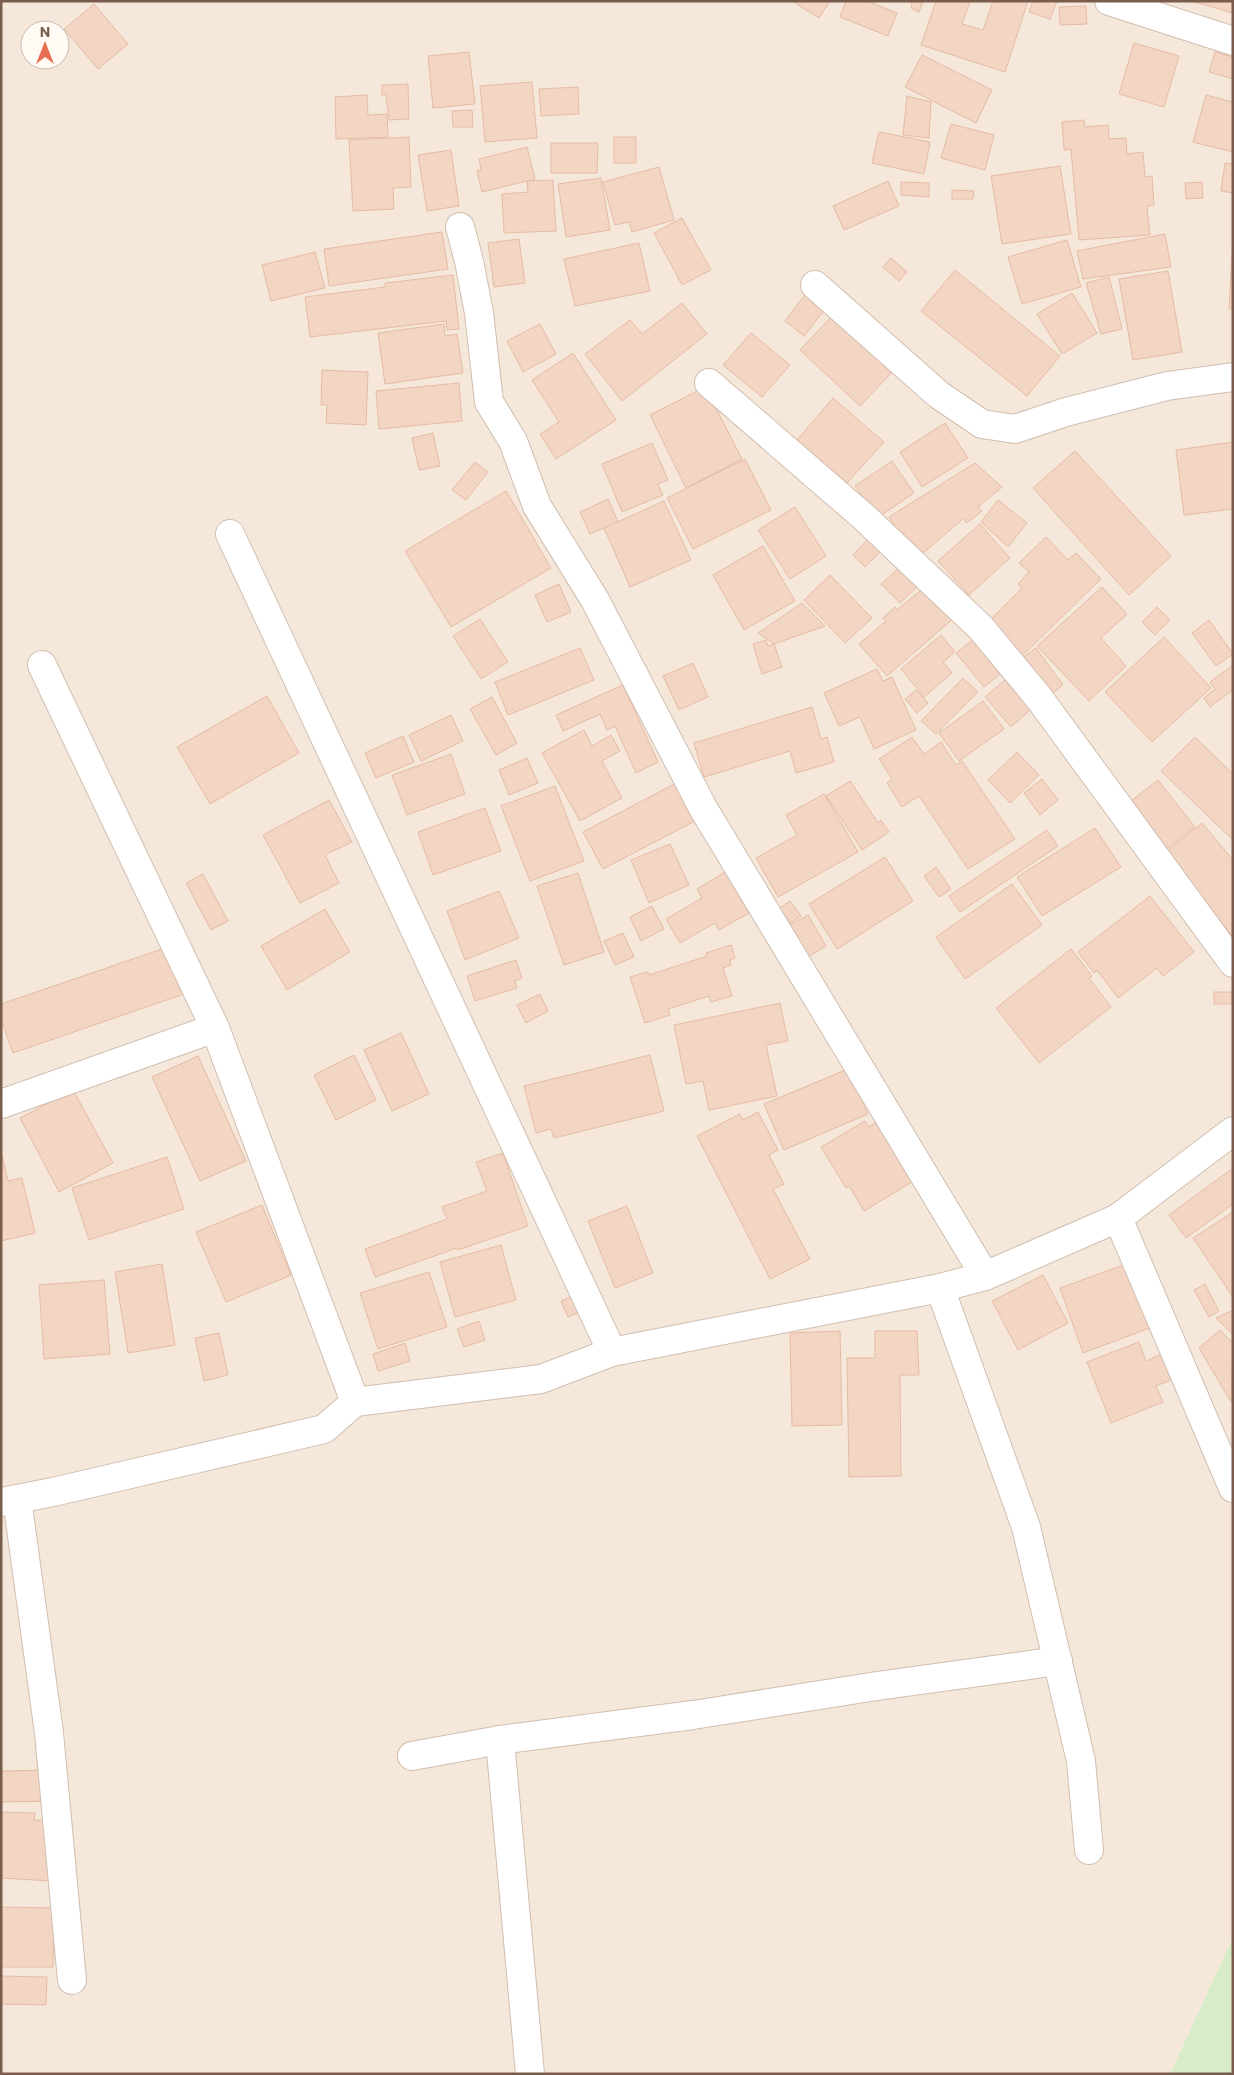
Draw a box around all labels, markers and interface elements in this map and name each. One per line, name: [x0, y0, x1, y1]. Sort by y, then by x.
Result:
north arrow: [20, 20, 70, 70]
text: N: [40, 23, 50, 40]

